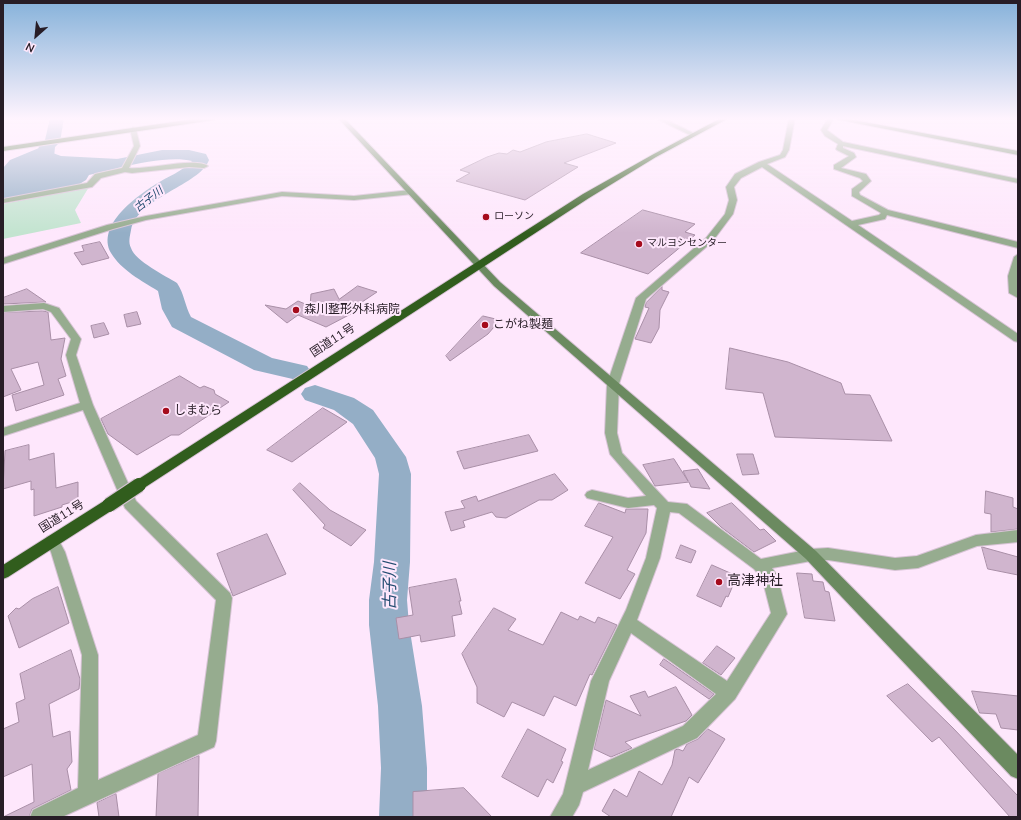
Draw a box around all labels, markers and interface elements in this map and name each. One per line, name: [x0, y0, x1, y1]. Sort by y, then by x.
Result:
north arrow: [16, 16, 56, 56]
text: N: [23, 39, 37, 56]
water label: 古子川: [132, 185, 166, 215]
place label: ローソン: [494, 211, 534, 223]
marker: ローソン: [481, 212, 491, 222]
place label: マルヨシセンター: [647, 238, 727, 250]
marker: マルヨシセンター: [634, 239, 644, 249]
place label: 森川整形外科病院: [304, 303, 400, 317]
marker: 森川整形外科病院: [291, 305, 301, 315]
place label: こがね製麺: [493, 318, 553, 332]
marker: こがね製麺: [480, 320, 490, 330]
street label: 国道11号: [308, 321, 358, 361]
place label: しまむら: [174, 404, 222, 418]
marker: しまむら: [161, 406, 171, 416]
street label: 国道11号: [37, 498, 87, 536]
water label: 古子川: [381, 562, 401, 610]
place label: 高津神社: [727, 574, 783, 590]
marker: 高津神社: [714, 577, 724, 587]

